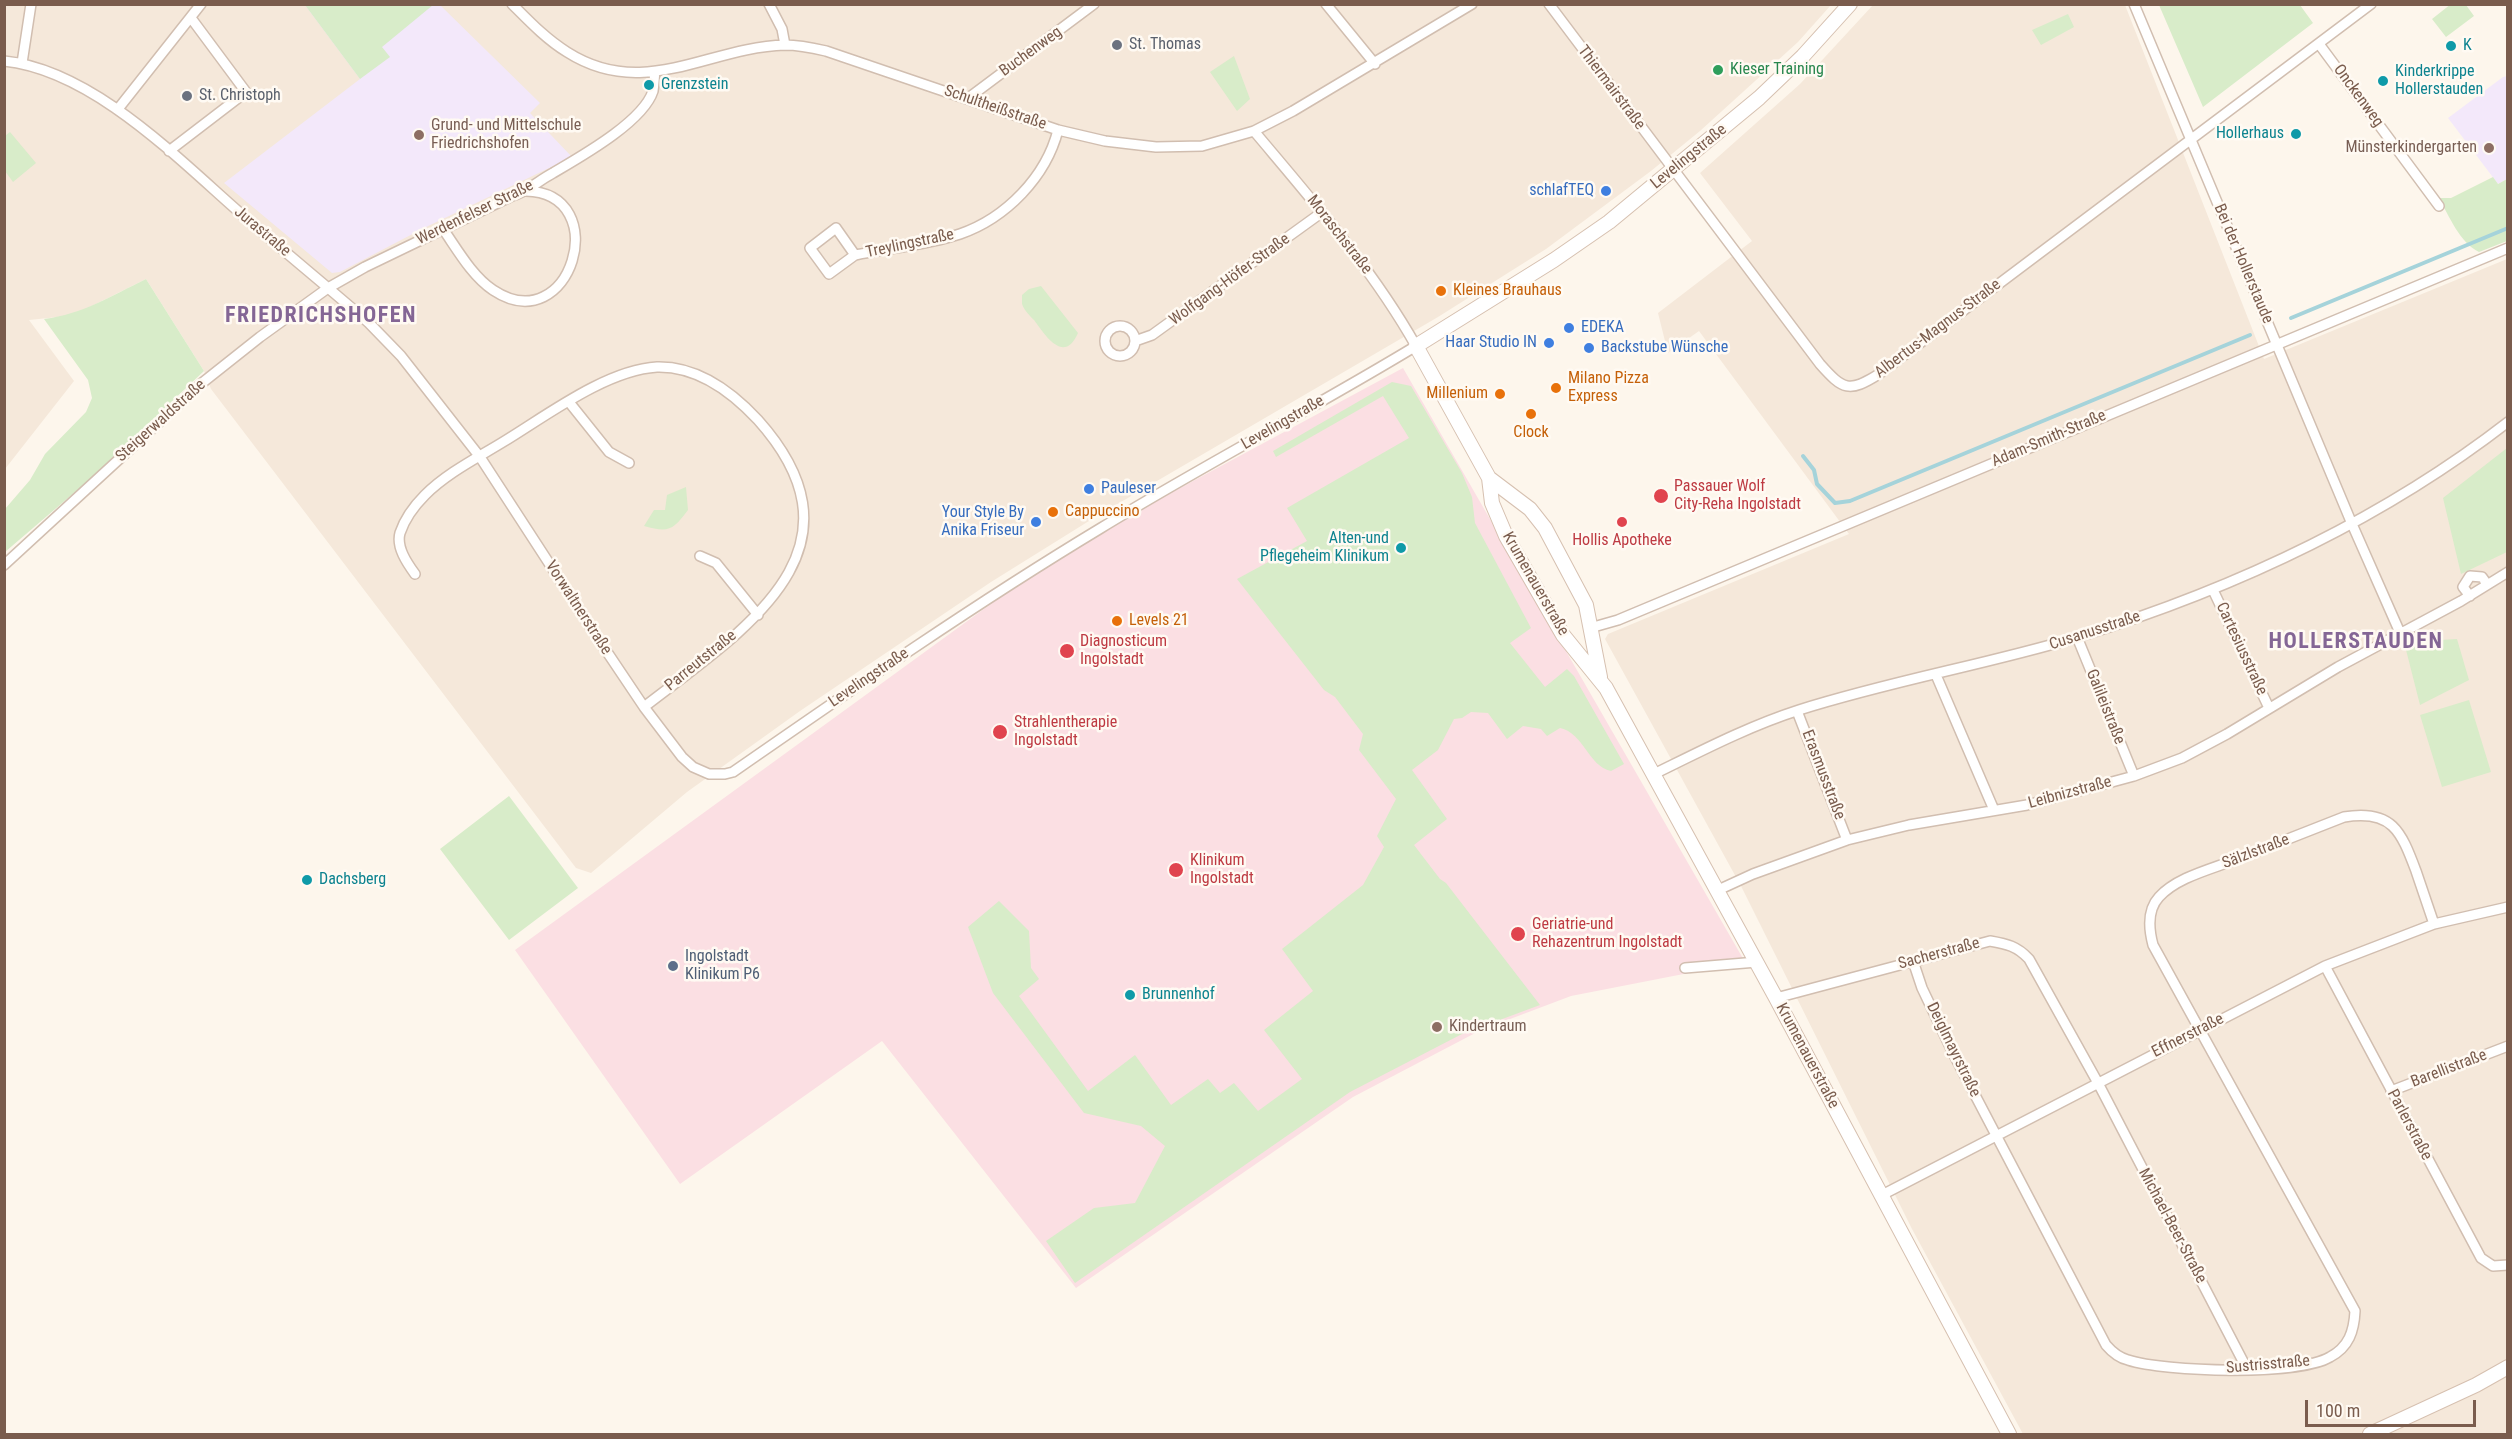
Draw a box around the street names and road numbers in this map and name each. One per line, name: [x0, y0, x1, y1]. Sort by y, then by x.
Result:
street label: Buchenweg: [996, 23, 1066, 81]
street label: Thiermairstraße: [1573, 42, 1649, 134]
street label: Onckenweg: [2329, 61, 2387, 131]
street label: Schultheißstraße: [941, 82, 1049, 134]
street label: Levelingstraße: [1647, 120, 1731, 194]
street label: Werdenfelser Straße: [413, 176, 537, 250]
street label: Moraschstraße: [1302, 192, 1376, 278]
street label: Bei der Hollerstaude: [2209, 201, 2277, 327]
street label: Jurastraße: [230, 203, 294, 261]
street label: Treylingstraße: [864, 225, 956, 263]
street label: Wolfgang-Höfer-Straße: [1166, 230, 1294, 330]
street label: Albertus-Magnus-Straße: [1871, 275, 2005, 383]
street label: Steigerwaldstraße: [112, 376, 210, 466]
street label: Levelingstraße: [1238, 392, 1328, 454]
street label: Adam-Smith-Straße: [1989, 406, 2109, 472]
street label: Krumenauerstraße: [1498, 529, 1572, 639]
street label: Vorwaltnerstraße: [540, 557, 616, 659]
street label: Cartesiusstraße: [2211, 599, 2271, 699]
street label: Cusanusstraße: [2047, 607, 2143, 655]
street label: Parreutstraße: [661, 626, 741, 696]
street label: Levelingstraße: [825, 644, 913, 712]
street label: Galileistraße: [2081, 667, 2129, 747]
street label: Erasmusstraße: [1797, 727, 1849, 823]
street label: Leibnizstraße: [2026, 773, 2114, 813]
street label: Sälzlstraße: [2220, 830, 2292, 874]
street label: Sacherstraße: [1896, 934, 1982, 974]
street label: Deiglmayrstraße: [1922, 999, 1984, 1101]
street label: Krumenauerstraße: [1771, 1000, 1843, 1112]
street label: Effnerstraße: [2149, 1010, 2227, 1062]
street label: Barellistraße: [2408, 1046, 2490, 1092]
street label: Parlerstraße: [2382, 1086, 2436, 1164]
street label: Michael-Beer-Straße: [2134, 1165, 2210, 1287]
street label: Sustrisstraße: [2225, 1352, 2311, 1378]

